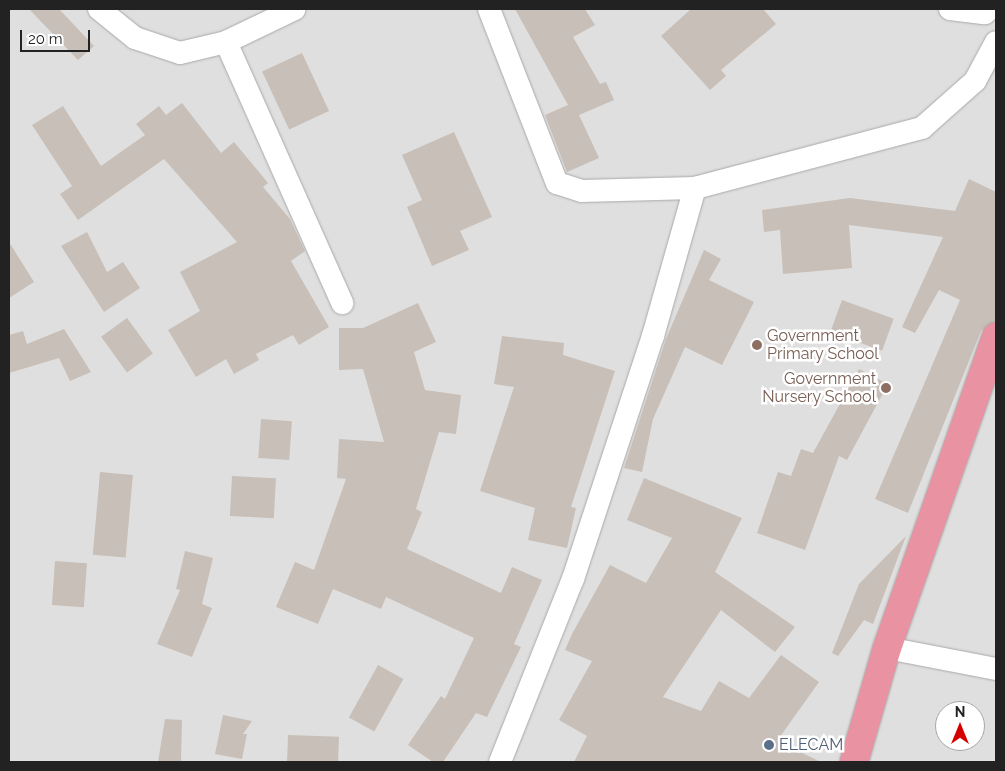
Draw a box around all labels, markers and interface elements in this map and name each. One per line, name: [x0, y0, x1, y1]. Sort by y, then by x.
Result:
scale bar: [22, 20, 92, 52]
text: 20 m: [28, 30, 63, 48]
place label: Government Primary School: [767, 326, 879, 364]
marker: Government Primary School: [751, 339, 763, 351]
place label: Government Nursery School: [762, 369, 876, 407]
marker: Government Nursery School: [880, 382, 892, 394]
north arrow: [935, 701, 985, 751]
text: N: [955, 704, 965, 720]
place label: ELECAM: [779, 735, 843, 755]
marker: ELECAM: [763, 739, 775, 751]

